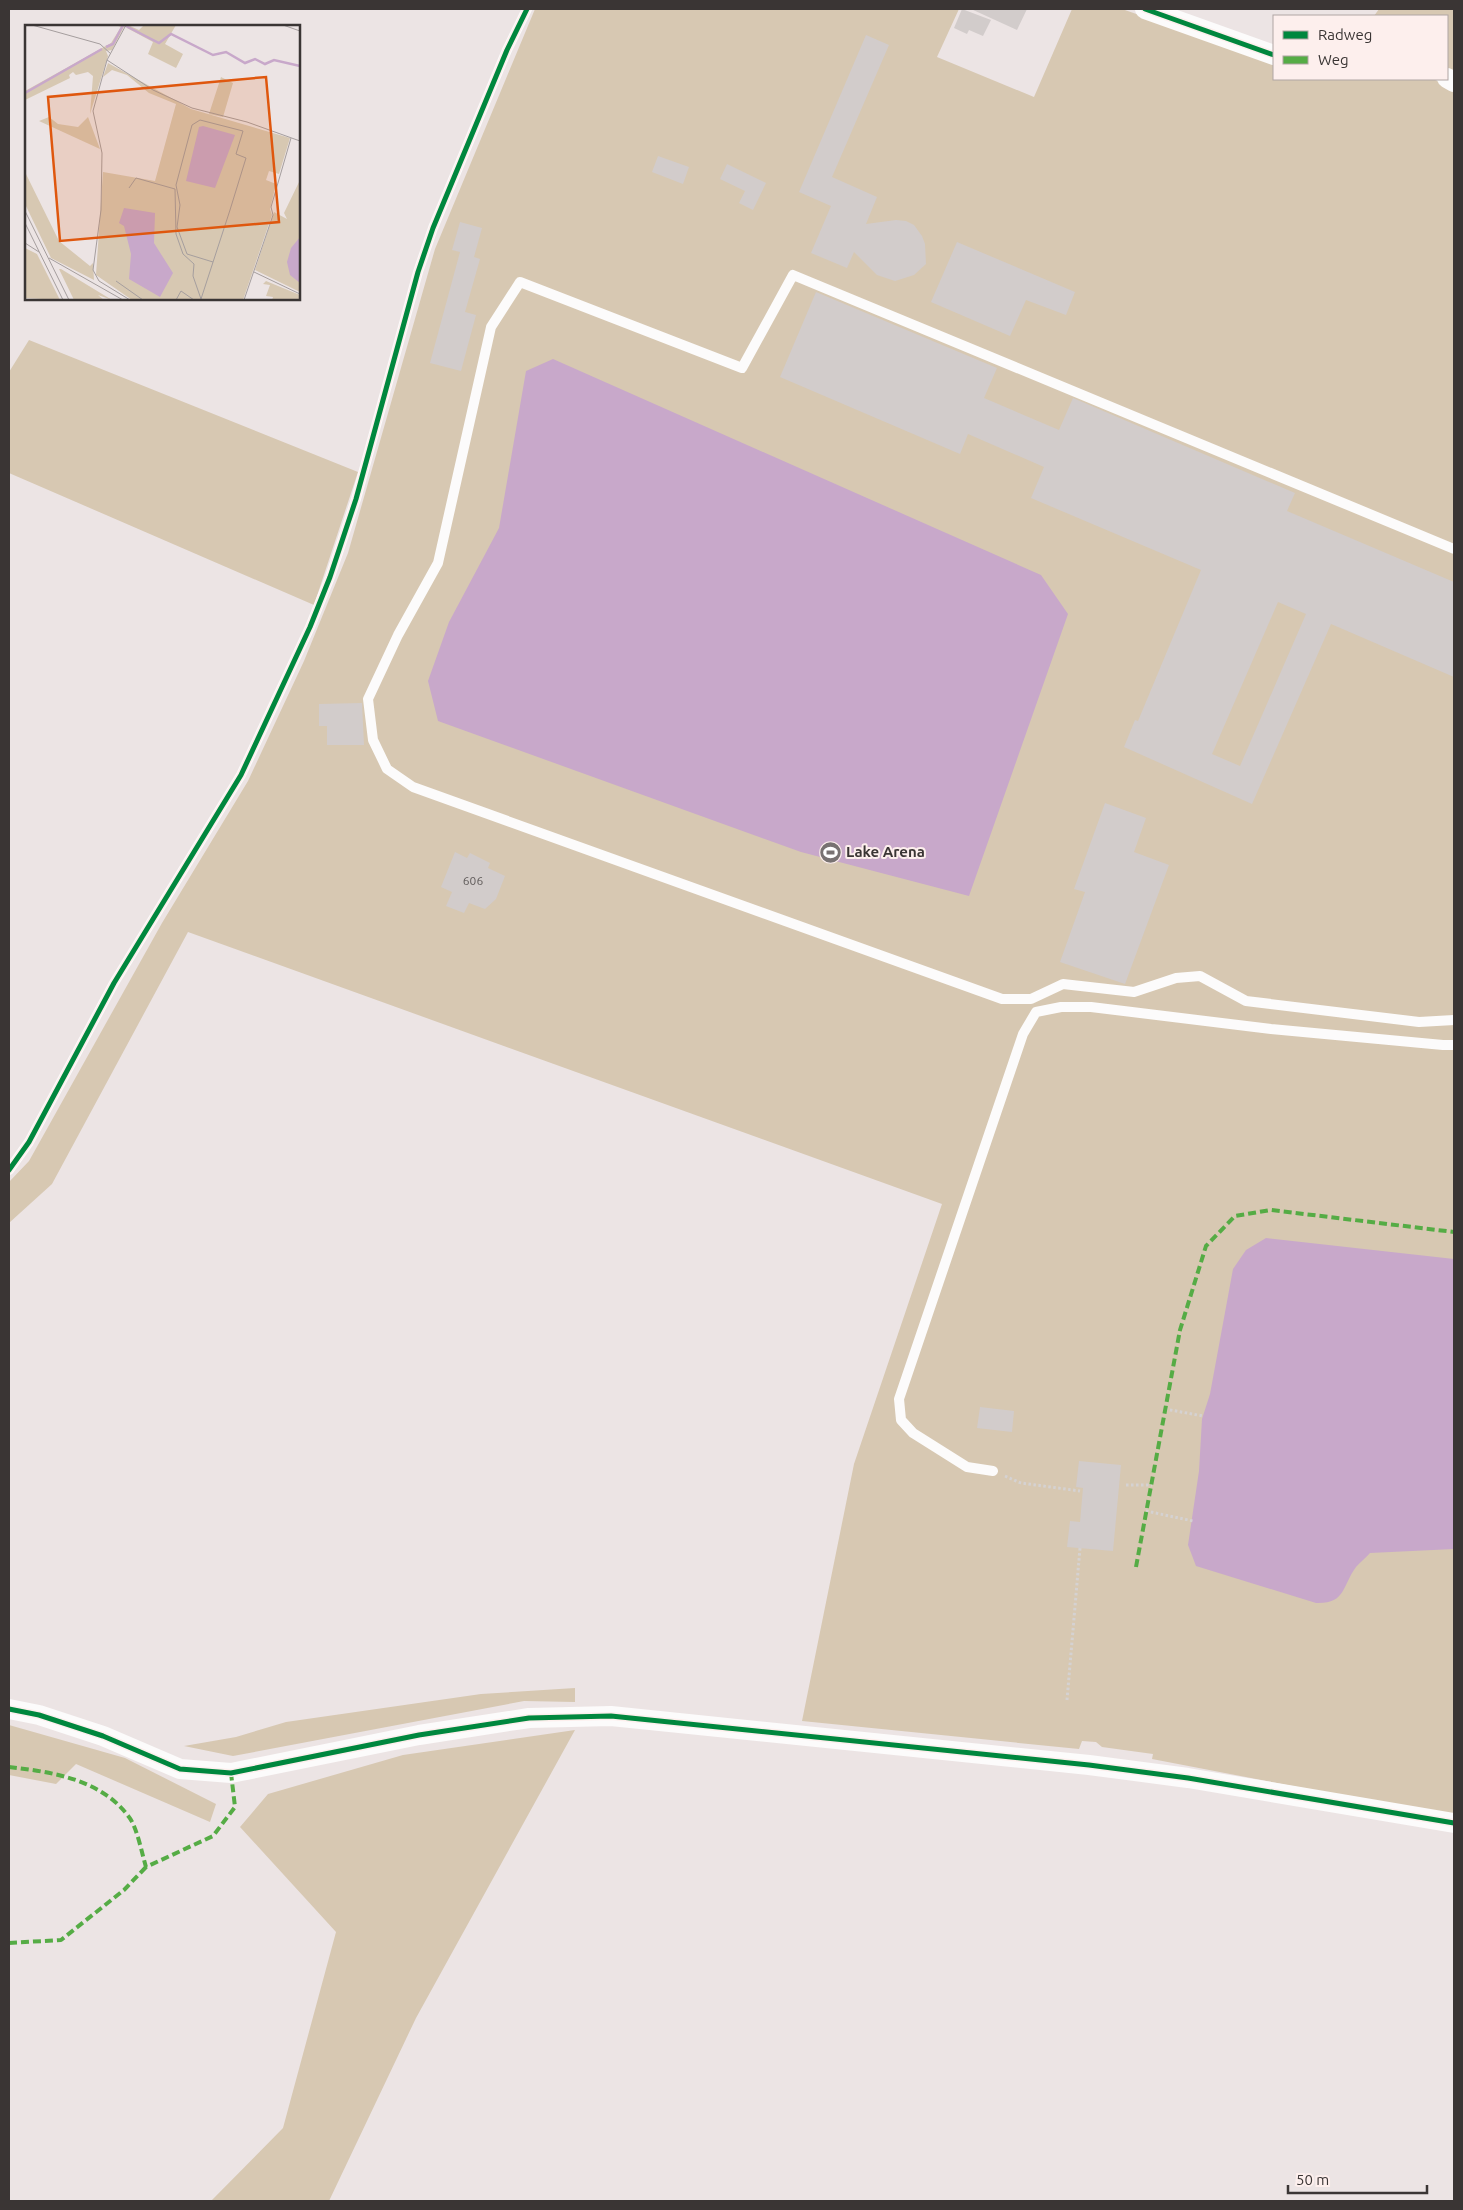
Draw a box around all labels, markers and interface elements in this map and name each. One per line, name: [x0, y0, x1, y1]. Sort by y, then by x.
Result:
legend: [1273, 15, 1448, 80]
inset map: [25, 25, 300, 300]
text: Radweg: [1318, 26, 1372, 43]
text: Weg: [1318, 51, 1349, 68]
sports icon: Lake Arena: [818, 840, 842, 864]
place label: Lake Arena: [846, 843, 925, 860]
house number: 606: [463, 874, 483, 887]
scale bar: [1288, 2162, 1427, 2194]
text: 50 m: [1296, 2171, 1329, 2188]

